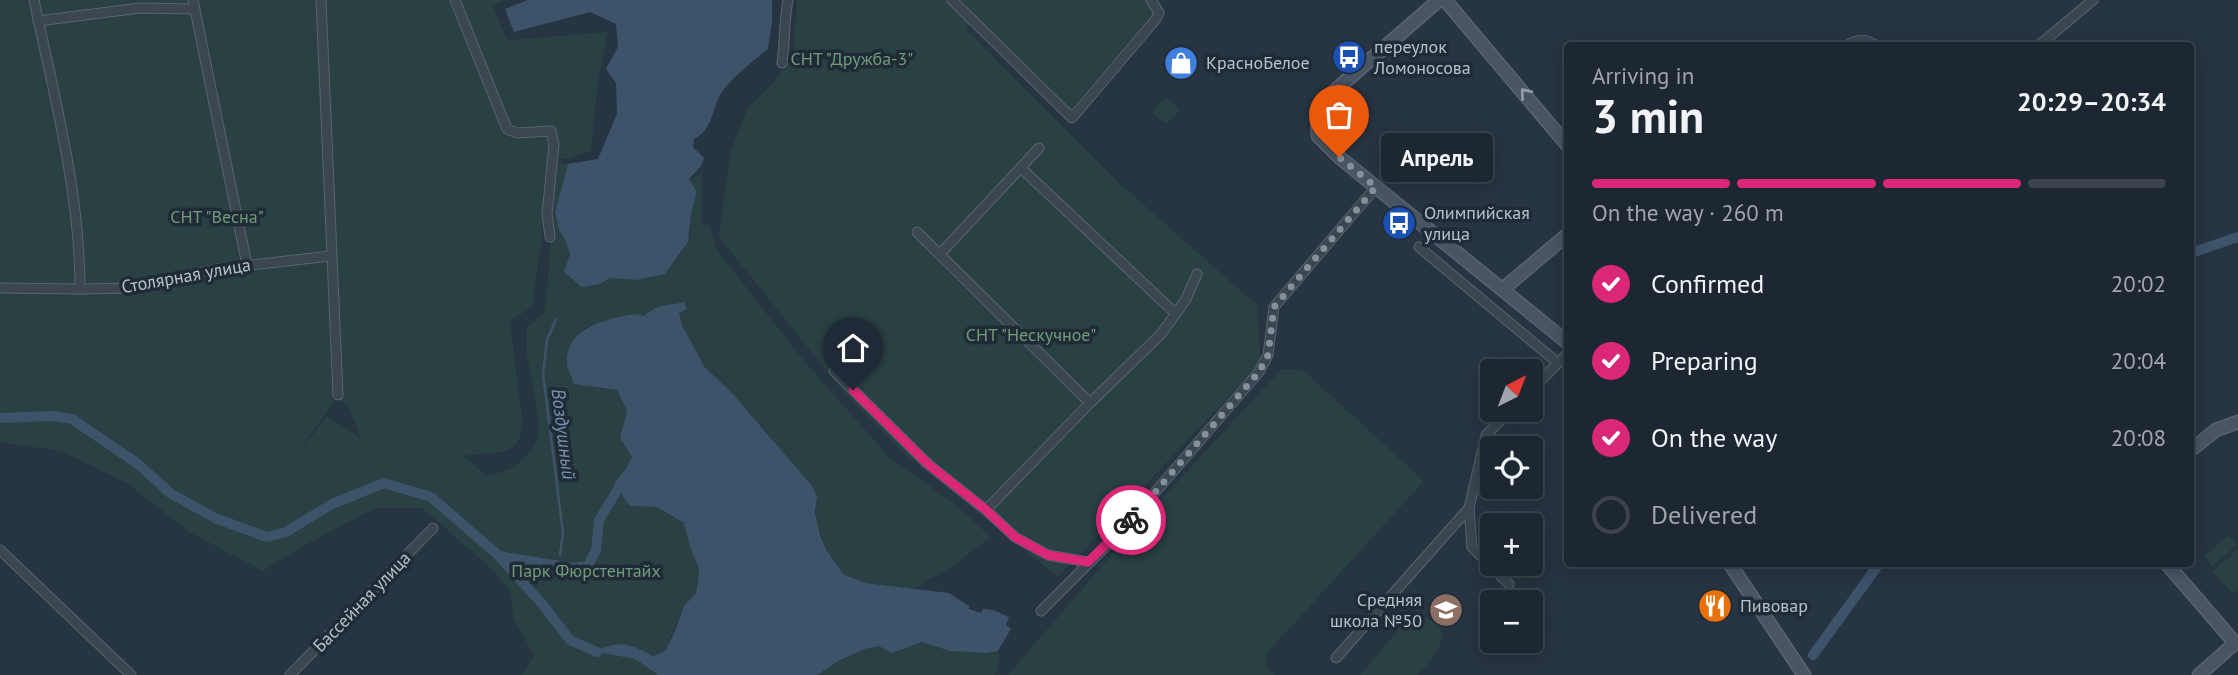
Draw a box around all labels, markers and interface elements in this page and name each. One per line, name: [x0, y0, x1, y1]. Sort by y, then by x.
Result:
place label: переулок Ломоносова: [1373, 35, 1471, 79]
bus stop icon: переулок Ломоносова: [1330, 38, 1368, 76]
shop icon: КрасноБелое: [1162, 44, 1200, 82]
park label: СНТ "Дружба-3": [791, 47, 913, 70]
place label: КрасноБелое: [1206, 51, 1310, 74]
text: Arriving in: [1592, 61, 1694, 90]
pin: [1309, 85, 1369, 157]
text: 20:29–20:34: [2017, 85, 2166, 118]
text: 3 min: [1592, 86, 1704, 146]
one-way arrow: [1521, 89, 1533, 102]
icon: bag: [1320, 96, 1358, 134]
callout: Апрель: [1381, 132, 1493, 182]
text: Апрель: [1400, 143, 1474, 172]
text: On the way · 260 m: [1592, 198, 1784, 227]
place label: Олимпийская улица: [1424, 201, 1530, 245]
bus stop icon: Олимпийская улица: [1380, 204, 1418, 242]
park label: СНТ "Весна": [170, 205, 264, 228]
street label: Столярная улица: [120, 253, 252, 298]
icon: check: [1592, 265, 1630, 303]
text: Confirmed: [1651, 267, 1764, 300]
text: 20:02: [2111, 269, 2166, 298]
pin: [823, 318, 883, 390]
park label: СНТ "Нескучное": [966, 323, 1096, 346]
icon: home: [834, 329, 872, 367]
icon: check: [1592, 342, 1630, 380]
text: Preparing: [1651, 344, 1758, 377]
text: 20:04: [2111, 346, 2166, 375]
north arrow: [1480, 359, 1544, 422]
map controls: [1480, 359, 1543, 653]
water label: Воздушный: [547, 387, 582, 481]
icon: check: [1592, 419, 1630, 457]
text: On the way: [1651, 421, 1777, 454]
text: 20:08: [2111, 423, 2166, 452]
button: locate: [1480, 436, 1543, 499]
courier: [1096, 485, 1166, 555]
text: Delivered: [1651, 498, 1757, 531]
icon: bike: [1112, 501, 1150, 539]
button: +: [1480, 513, 1543, 576]
street label: Бассейная улица: [308, 547, 415, 657]
park label: Парк Фюрстентайх: [511, 559, 661, 582]
restaurant icon: Пивовар: [1696, 587, 1734, 625]
place label: Средняя школа №50: [1330, 588, 1422, 632]
button: −: [1480, 590, 1543, 653]
school or university icon: Средняя школа №50: [1427, 591, 1465, 629]
place label: Пивовар: [1740, 594, 1808, 617]

